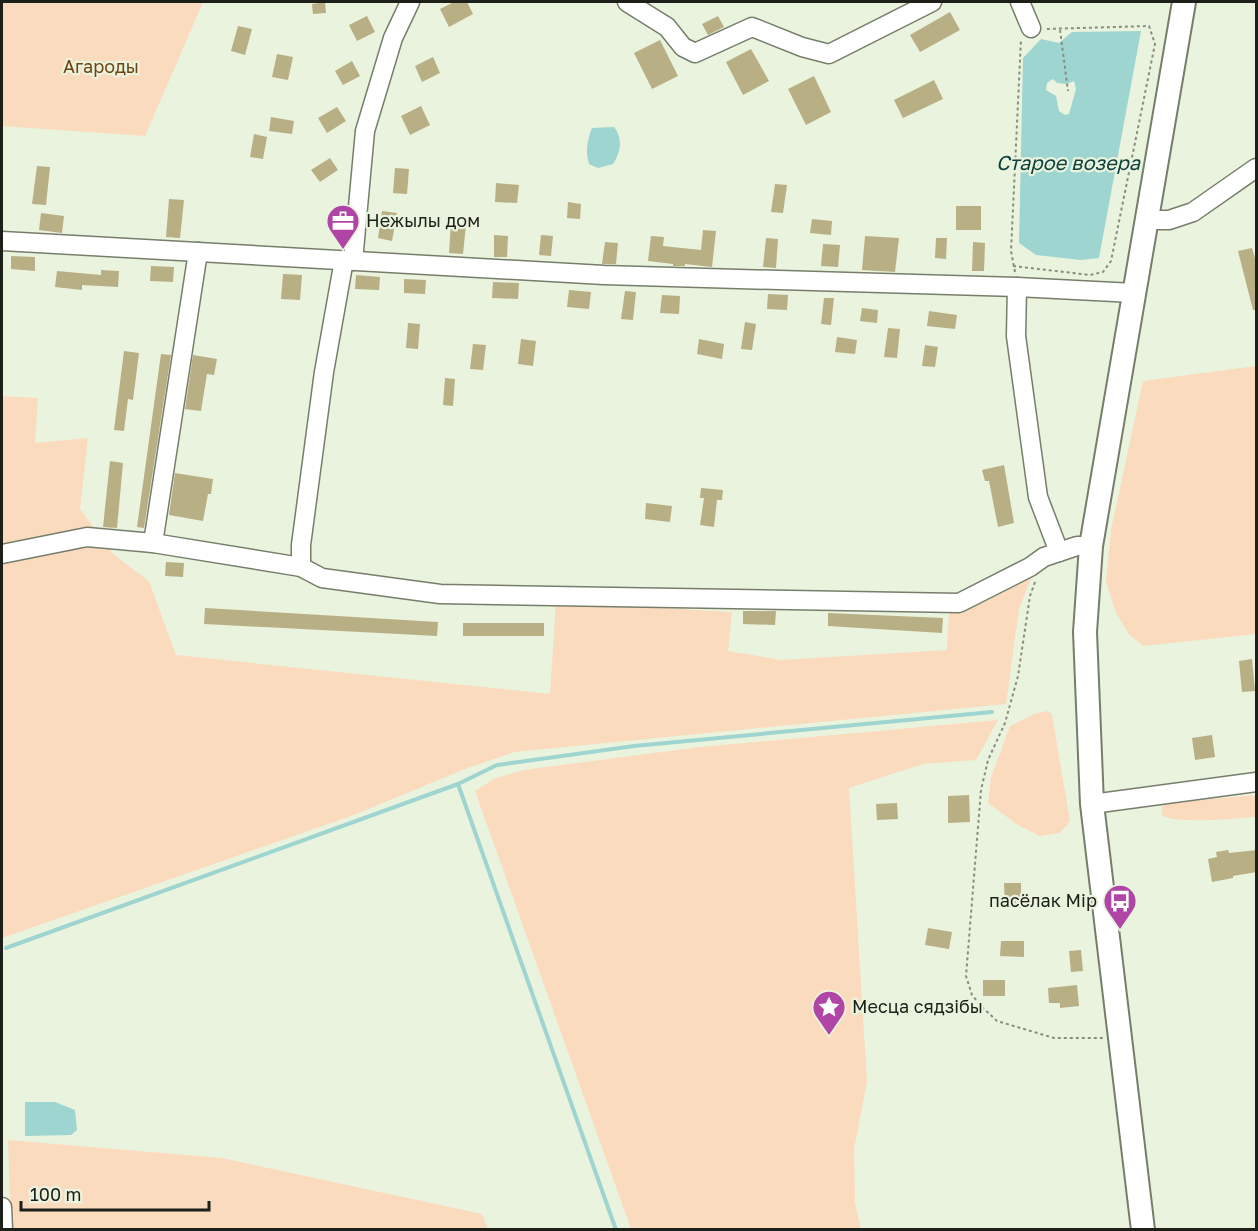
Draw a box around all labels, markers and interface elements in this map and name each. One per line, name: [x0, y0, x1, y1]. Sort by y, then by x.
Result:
park label: Агароды: [63, 55, 139, 77]
water label: Старое возера: [996, 150, 1141, 174]
office icon: Нежылы дом: [325, 203, 361, 250]
place label: Нежылы дом: [366, 209, 480, 231]
bus stop icon: пасёлак Мір: [1102, 883, 1138, 930]
place label: пасёлак Мір: [989, 889, 1097, 911]
place icon: Месца сядзібы: [811, 989, 847, 1036]
place label: Месца сядзібы: [852, 995, 983, 1017]
scale bar: [21, 1174, 208, 1212]
text: 100 m: [30, 1183, 81, 1205]

